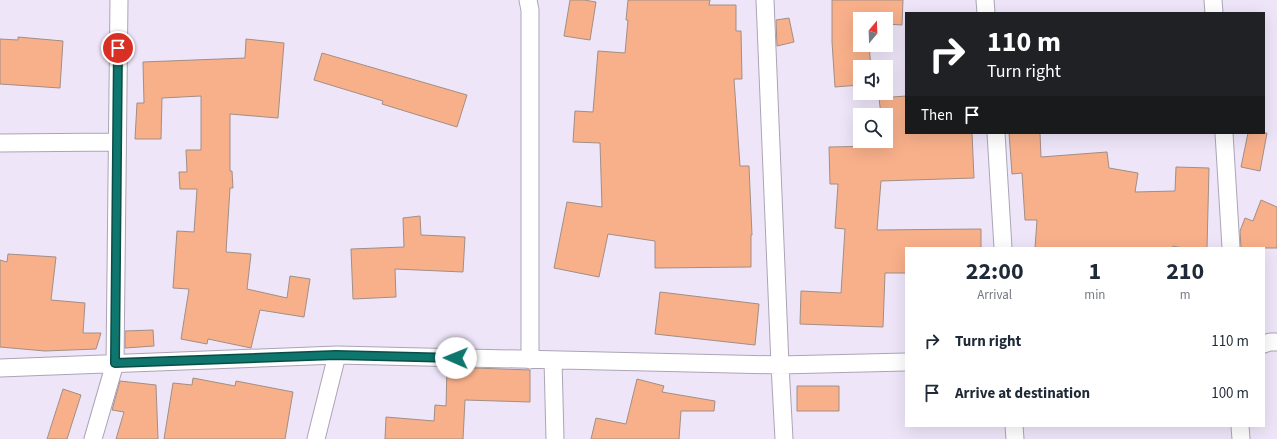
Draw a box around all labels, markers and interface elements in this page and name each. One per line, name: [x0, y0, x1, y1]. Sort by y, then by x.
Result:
north arrow: [853, 12, 893, 52]
map controls: [853, 12, 893, 148]
text: 110 m: [987, 22, 1061, 62]
icon: right: [921, 28, 973, 80]
pin: [101, 31, 135, 65]
icon: arrive: [107, 37, 129, 59]
text: Turn right: [987, 59, 1061, 84]
button: sound: [853, 60, 893, 100]
icon: arrive: [961, 104, 983, 126]
text: Then: [921, 105, 953, 126]
button: search: [853, 108, 893, 148]
text: 22:00: [966, 254, 1024, 289]
text: 1: [1089, 254, 1101, 289]
text: 210: [1166, 254, 1204, 289]
text: Arrival: [977, 286, 1012, 304]
text: min: [1084, 286, 1105, 304]
text: m: [1180, 286, 1191, 304]
icon: right: [921, 330, 943, 352]
text: Turn right: [955, 331, 1021, 352]
text: 110 m: [1211, 331, 1249, 352]
position arrow: [435, 337, 477, 379]
icon: arrive: [921, 382, 943, 404]
text: Arrive at destination: [955, 383, 1090, 404]
text: 100 m: [1211, 383, 1249, 404]

